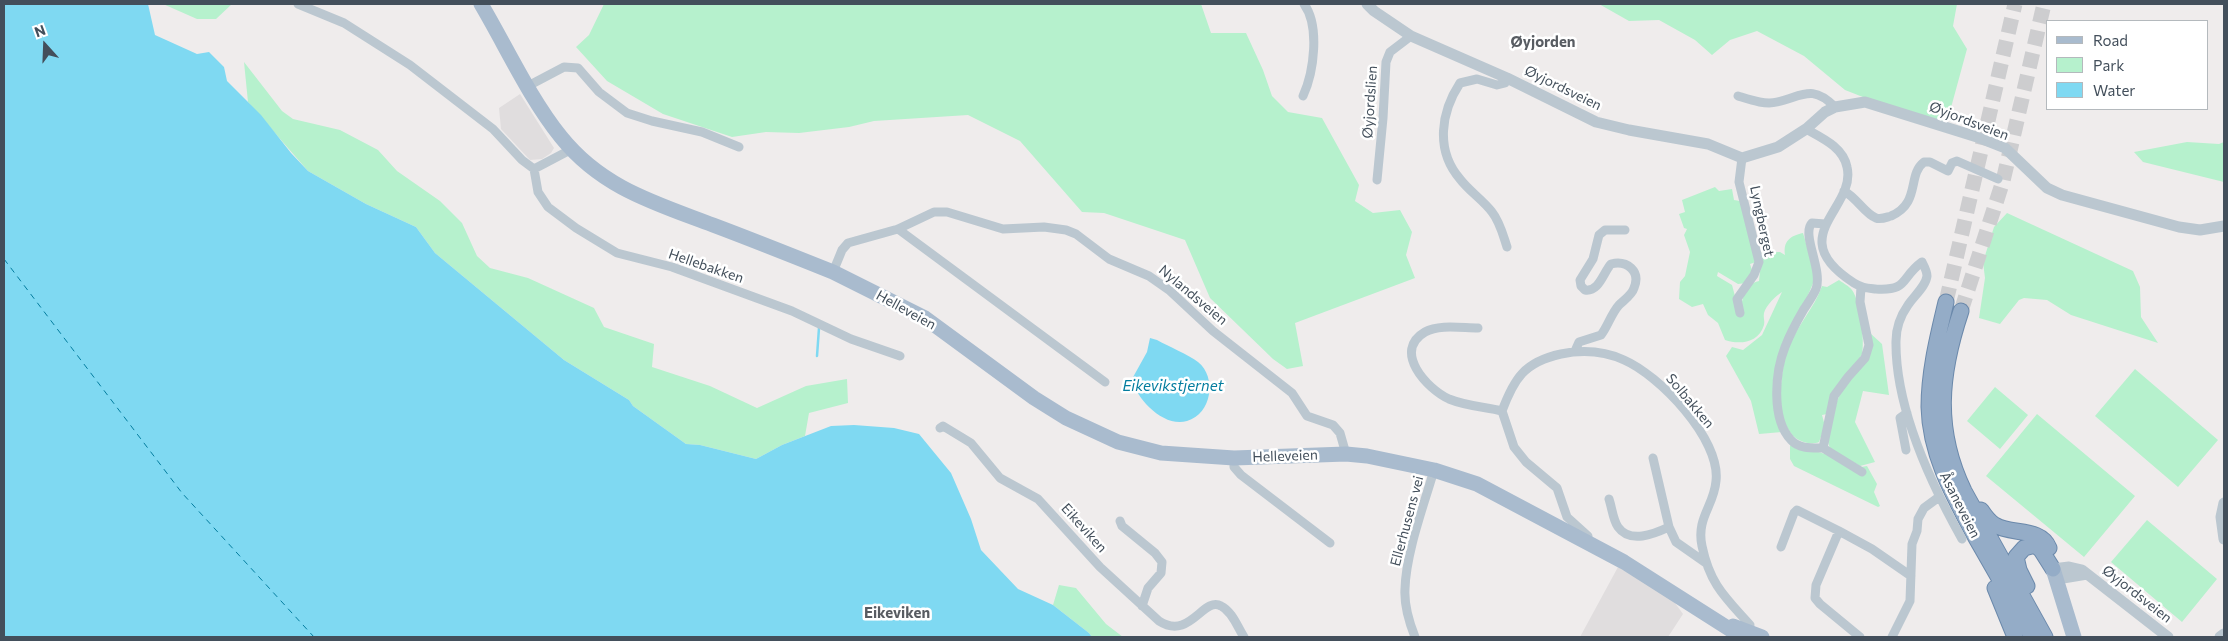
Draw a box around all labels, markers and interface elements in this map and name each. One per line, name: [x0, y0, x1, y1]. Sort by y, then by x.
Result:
north arrow: [20, 20, 70, 70]
legend: [2046, 20, 2208, 110]
text: N: [32, 21, 48, 40]
text: Road: [2093, 31, 2128, 49]
district label: Øyjorden: [1511, 33, 1575, 51]
text: Park: [2093, 56, 2124, 74]
street label: Øyjordsveien: [1522, 62, 1604, 114]
street label: Øyjordslien: [1359, 65, 1381, 139]
text: Water: [2093, 81, 2135, 99]
street label: Øyjordsveien: [1927, 98, 2011, 144]
street label: Lyngberget: [1746, 184, 1778, 258]
street label: Hellebakken: [666, 245, 746, 287]
street label: Nylandsveien: [1155, 261, 1231, 329]
street label: Helleveien: [873, 287, 939, 333]
street label: Solbakken: [1662, 370, 1718, 432]
water label: Eikevikstjernet: [1122, 377, 1224, 395]
street label: Helleveien: [1252, 446, 1318, 466]
street label: Åsaneveien: [1936, 469, 1984, 541]
street label: Ellerhusens vei: [1387, 474, 1427, 568]
street label: Eikeviken: [1058, 500, 1110, 556]
street label: Øyjordsveien: [2099, 562, 2175, 626]
district label: Eikeviken: [864, 604, 930, 622]

